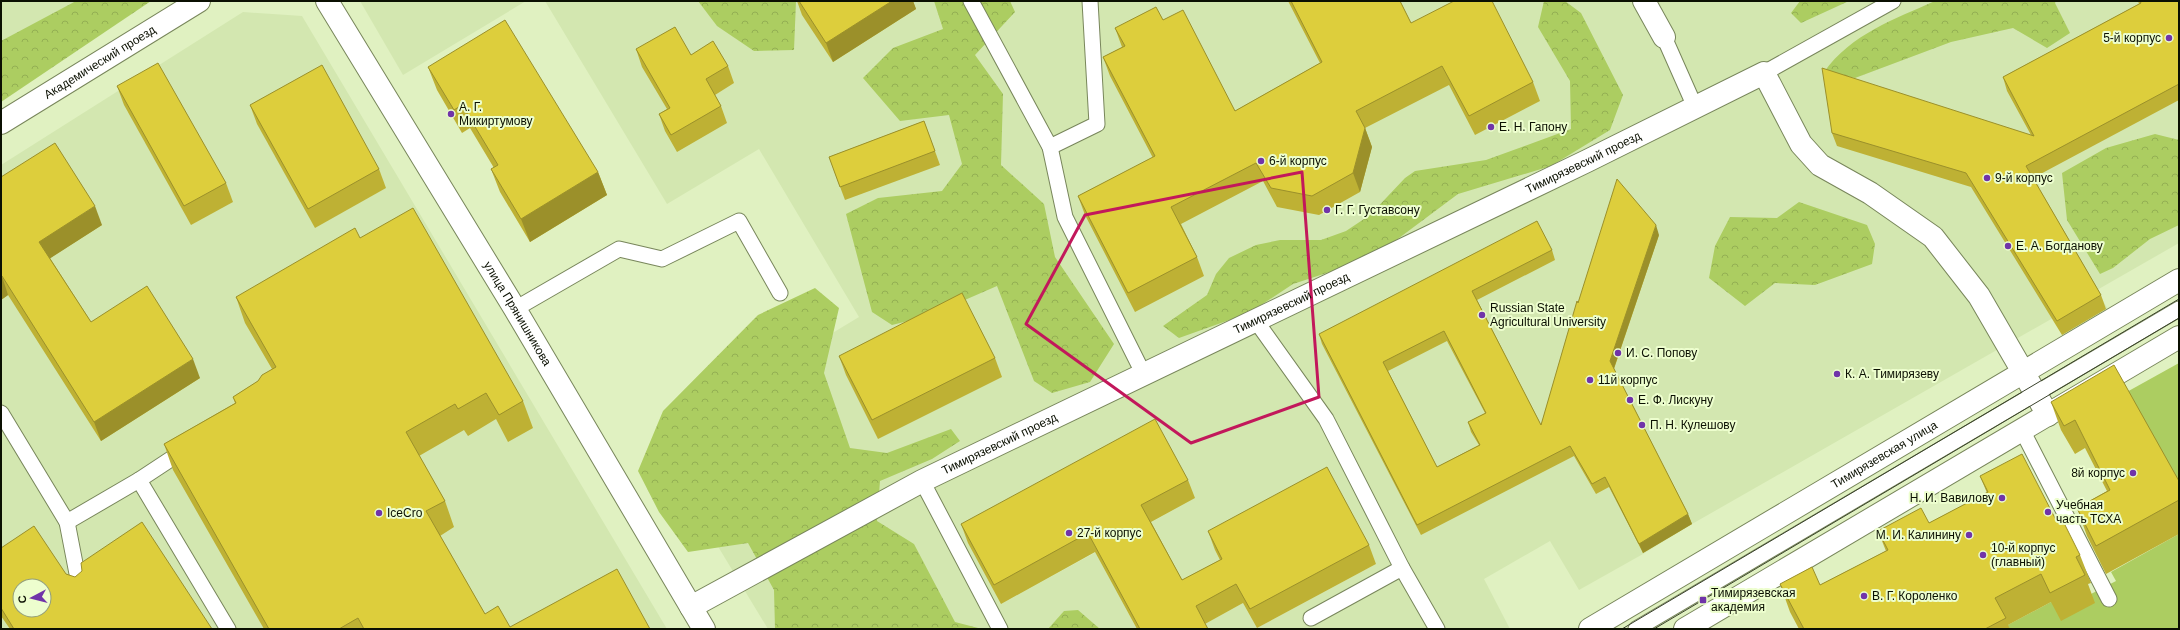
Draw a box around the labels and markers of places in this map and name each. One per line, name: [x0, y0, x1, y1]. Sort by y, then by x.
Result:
place label: 5-й корпус: [2103, 31, 2161, 45]
marker: 5-й корпус: [2164, 33, 2174, 43]
place label: А. Г. Микиртумову: [459, 100, 533, 128]
marker: А. Г. Микиртумову: [446, 109, 456, 119]
place label: Е. Н. Гапону: [1499, 120, 1567, 134]
marker: Е. Н. Гапону: [1486, 122, 1496, 132]
place label: 6-й корпус: [1269, 154, 1327, 168]
marker: 6-й корпус: [1256, 156, 1266, 166]
place label: 9-й корпус: [1995, 171, 2053, 185]
marker: 9-й корпус: [1982, 173, 1992, 183]
place label: Г. Г. Густавсону: [1335, 203, 1420, 217]
marker: Г. Г. Густавсону: [1322, 205, 1332, 215]
place label: Е. А. Богданову: [2016, 239, 2103, 253]
marker: Е. А. Богданову: [2003, 241, 2013, 251]
place label: Russian State Agricultural University: [1490, 301, 1606, 329]
marker: Russian State Agricultural University: [1477, 310, 1487, 320]
place label: И. С. Попову: [1626, 346, 1697, 360]
marker: И. С. Попову: [1613, 348, 1623, 358]
place label: К. А. Тимирязеву: [1845, 367, 1939, 381]
marker: К. А. Тимирязеву: [1832, 369, 1842, 379]
place label: 11й корпус: [1598, 373, 1658, 387]
marker: 11й корпус: [1585, 375, 1595, 385]
place label: Е. Ф. Лискуну: [1638, 393, 1713, 407]
marker: Е. Ф. Лискуну: [1625, 395, 1635, 405]
place label: П. Н. Кулешову: [1650, 418, 1735, 432]
marker: П. Н. Кулешову: [1637, 420, 1647, 430]
place label: 8й корпус: [2071, 466, 2125, 480]
marker: 8й корпус: [2128, 468, 2138, 478]
place label: Н. И. Вавилову: [1910, 491, 1994, 505]
marker: Н. И. Вавилову: [1997, 493, 2007, 503]
place label: Учебная часть ТСХА: [2056, 498, 2121, 526]
place label: IceCro: [387, 506, 423, 520]
marker: Учебная часть ТСХА: [2043, 507, 2053, 517]
marker: IceCro: [374, 508, 384, 518]
place label: 27-й корпус: [1077, 526, 1141, 540]
marker: 27-й корпус: [1064, 528, 1074, 538]
place label: М. И. Калинину: [1876, 528, 1961, 542]
marker: М. И. Калинину: [1964, 530, 1974, 540]
place label: 10-й корпус (главный): [1991, 541, 2055, 569]
marker: 10-й корпус (главный): [1978, 550, 1988, 560]
place label: Тимирязевская академия: [1711, 586, 1795, 614]
place label: В. Г. Короленко: [1872, 589, 1958, 603]
marker: В. Г. Короленко: [1859, 591, 1869, 601]
marker: Тимирязевская академия: [1698, 595, 1708, 605]

